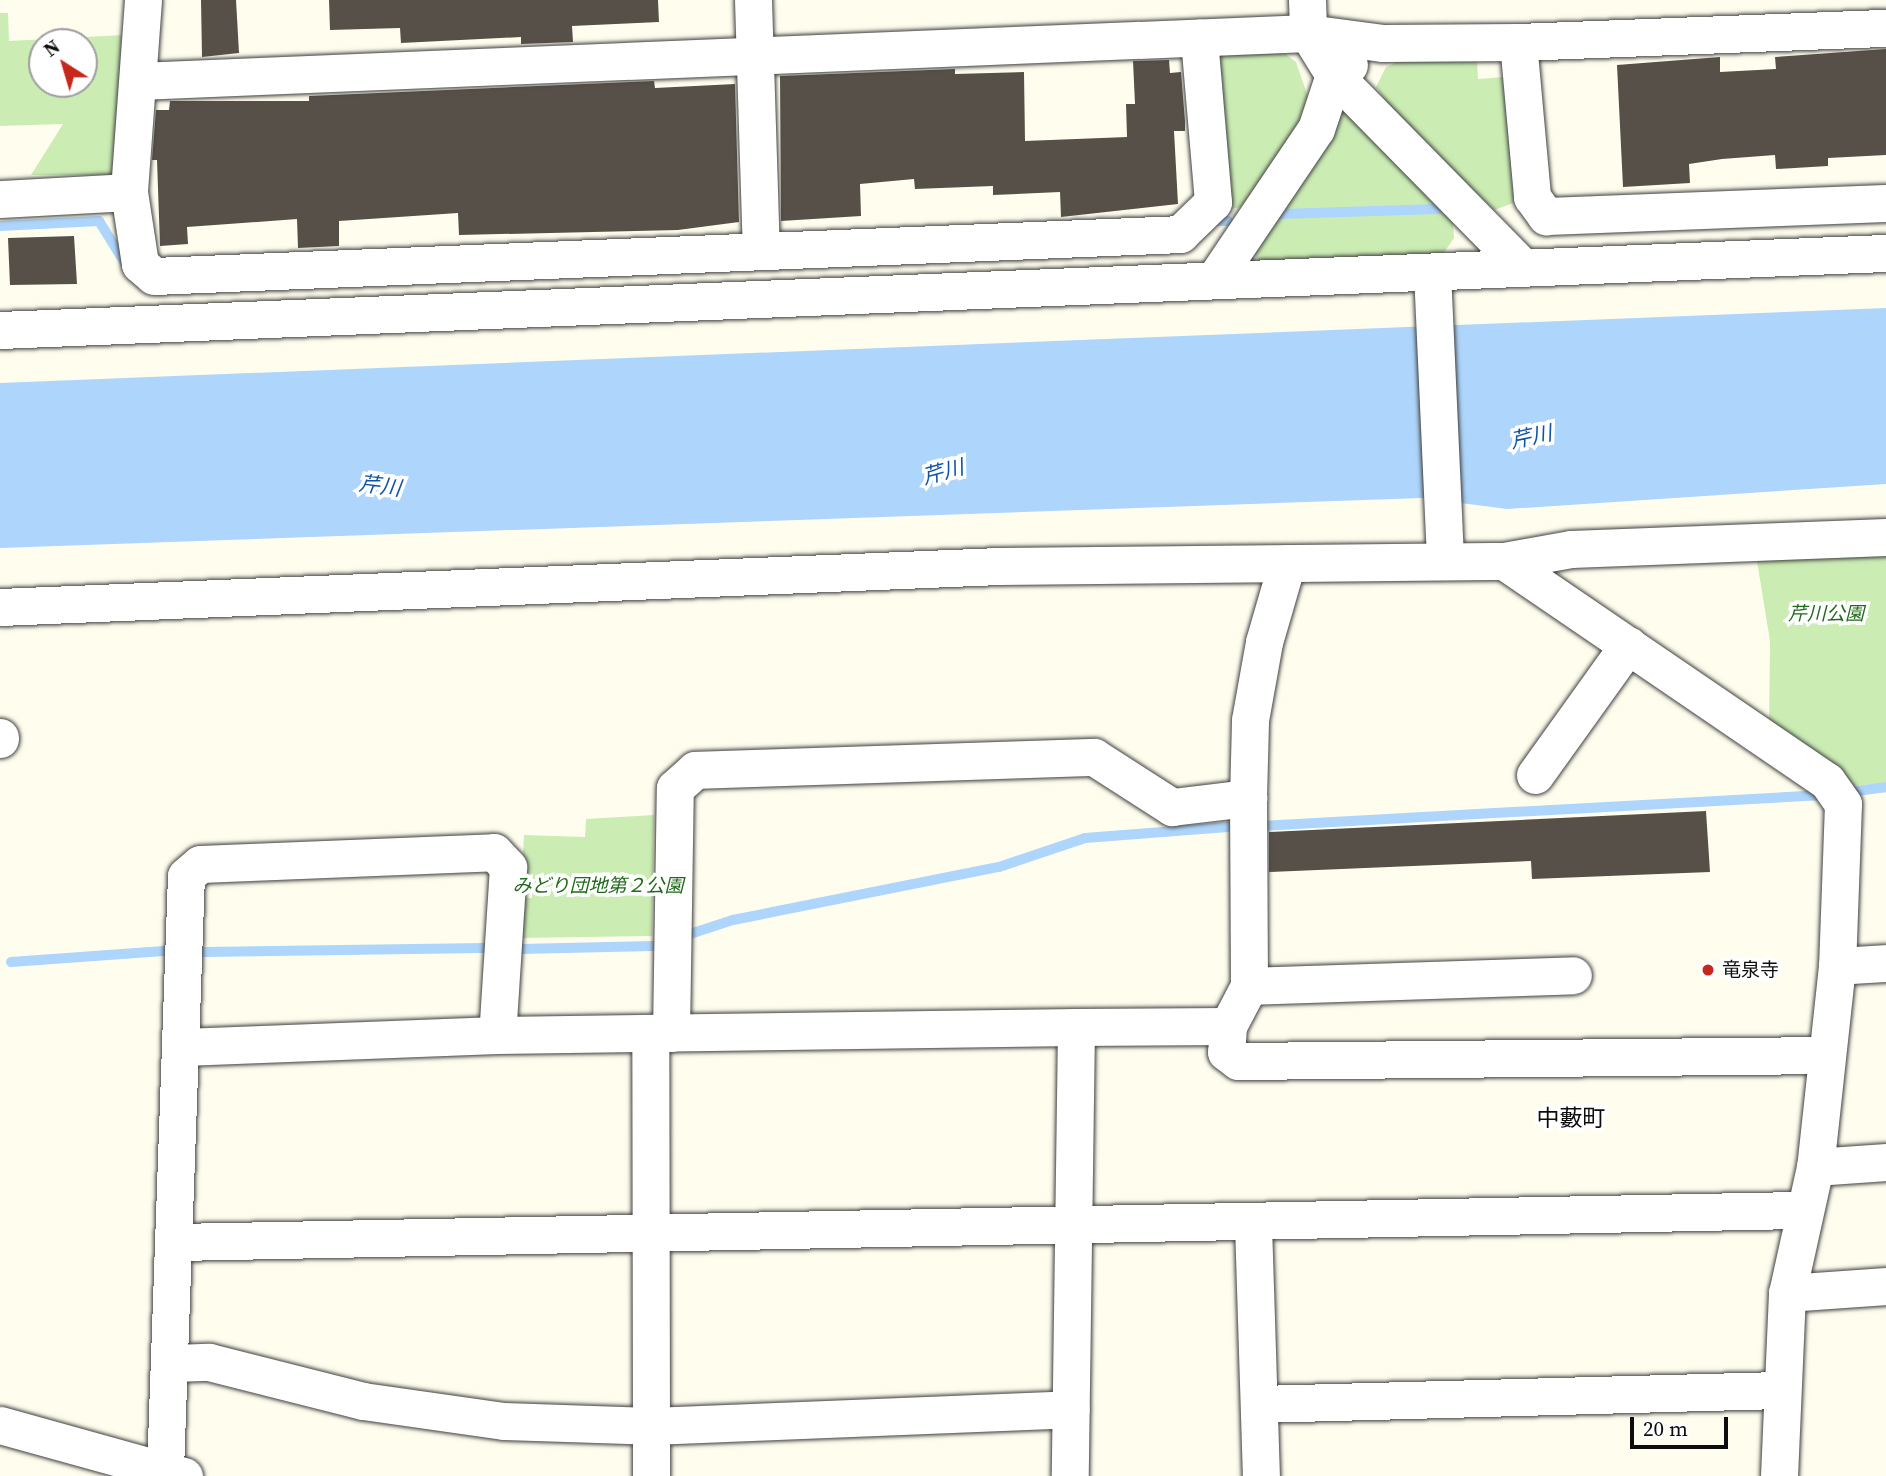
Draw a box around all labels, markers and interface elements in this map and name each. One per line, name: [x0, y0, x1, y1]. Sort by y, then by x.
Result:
north arrow: [28, 28, 98, 98]
text: N: [38, 33, 65, 62]
water label: 芹川: [1508, 420, 1554, 454]
water label: 芹川: [919, 454, 967, 490]
water label: 芹川: [358, 471, 402, 501]
park label: 芹川公園: [1788, 603, 1864, 625]
park label: みどり団地第２公園: [513, 875, 683, 897]
place label: 竜泉寺: [1722, 959, 1779, 981]
marker: 竜泉寺: [1700, 962, 1716, 978]
district label: 中藪町: [1537, 1104, 1605, 1132]
scale bar: [1634, 1402, 1732, 1446]
text: 20 m: [1643, 1414, 1688, 1443]

